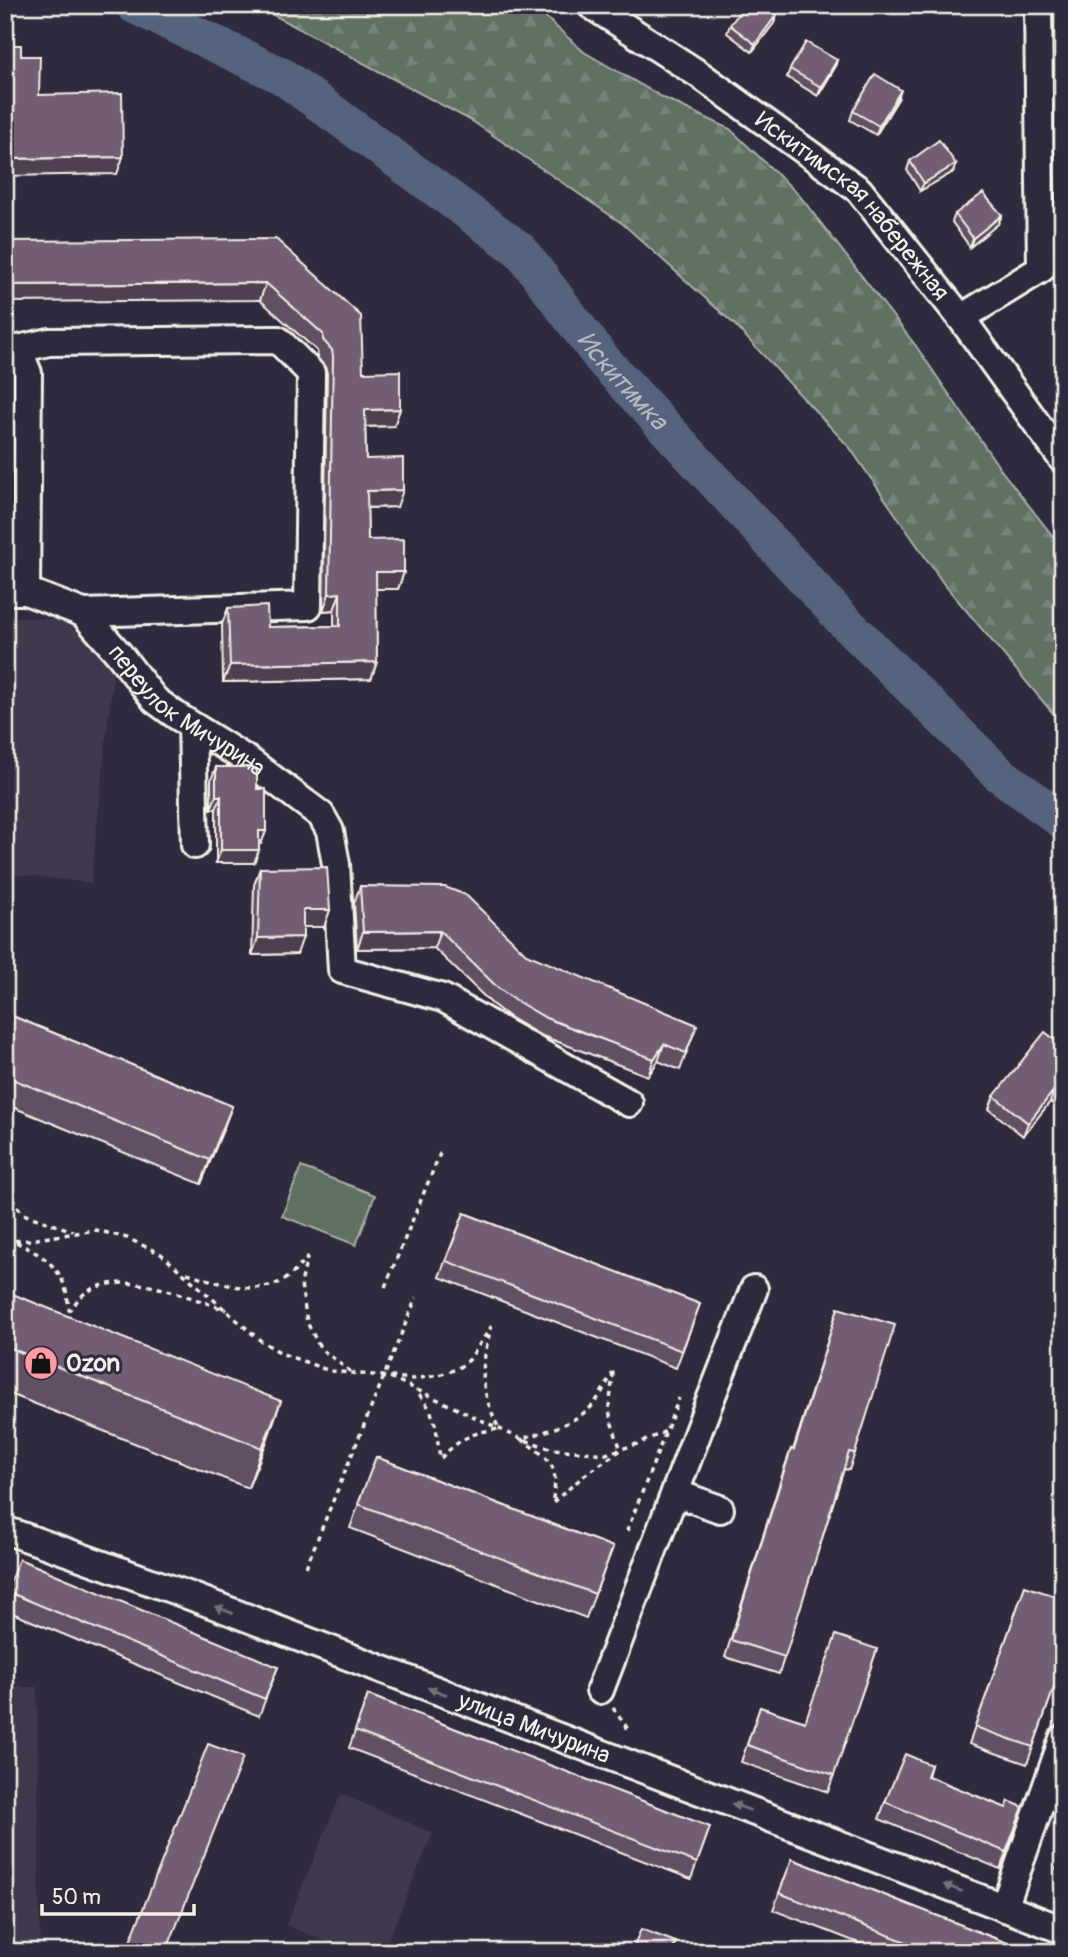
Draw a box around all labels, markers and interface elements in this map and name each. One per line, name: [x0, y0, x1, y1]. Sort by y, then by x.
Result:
street label: Искитимская набережная: [749, 106, 955, 306]
water label: Искитимка: [570, 325, 675, 438]
street label: переулок Мичурина: [102, 638, 271, 783]
shop icon: Ozon: [22, 1344, 60, 1382]
place label: Ozon: [66, 1349, 120, 1378]
one-way arrow: [213, 1604, 234, 1615]
one-way arrow: [426, 1685, 447, 1696]
street label: улица Мичурина: [453, 1686, 614, 1770]
one-way arrow: [730, 1801, 751, 1812]
scale bar: [42, 1873, 194, 1917]
one-way arrow: [943, 1882, 964, 1893]
text: 50 m: [52, 1884, 101, 1911]

